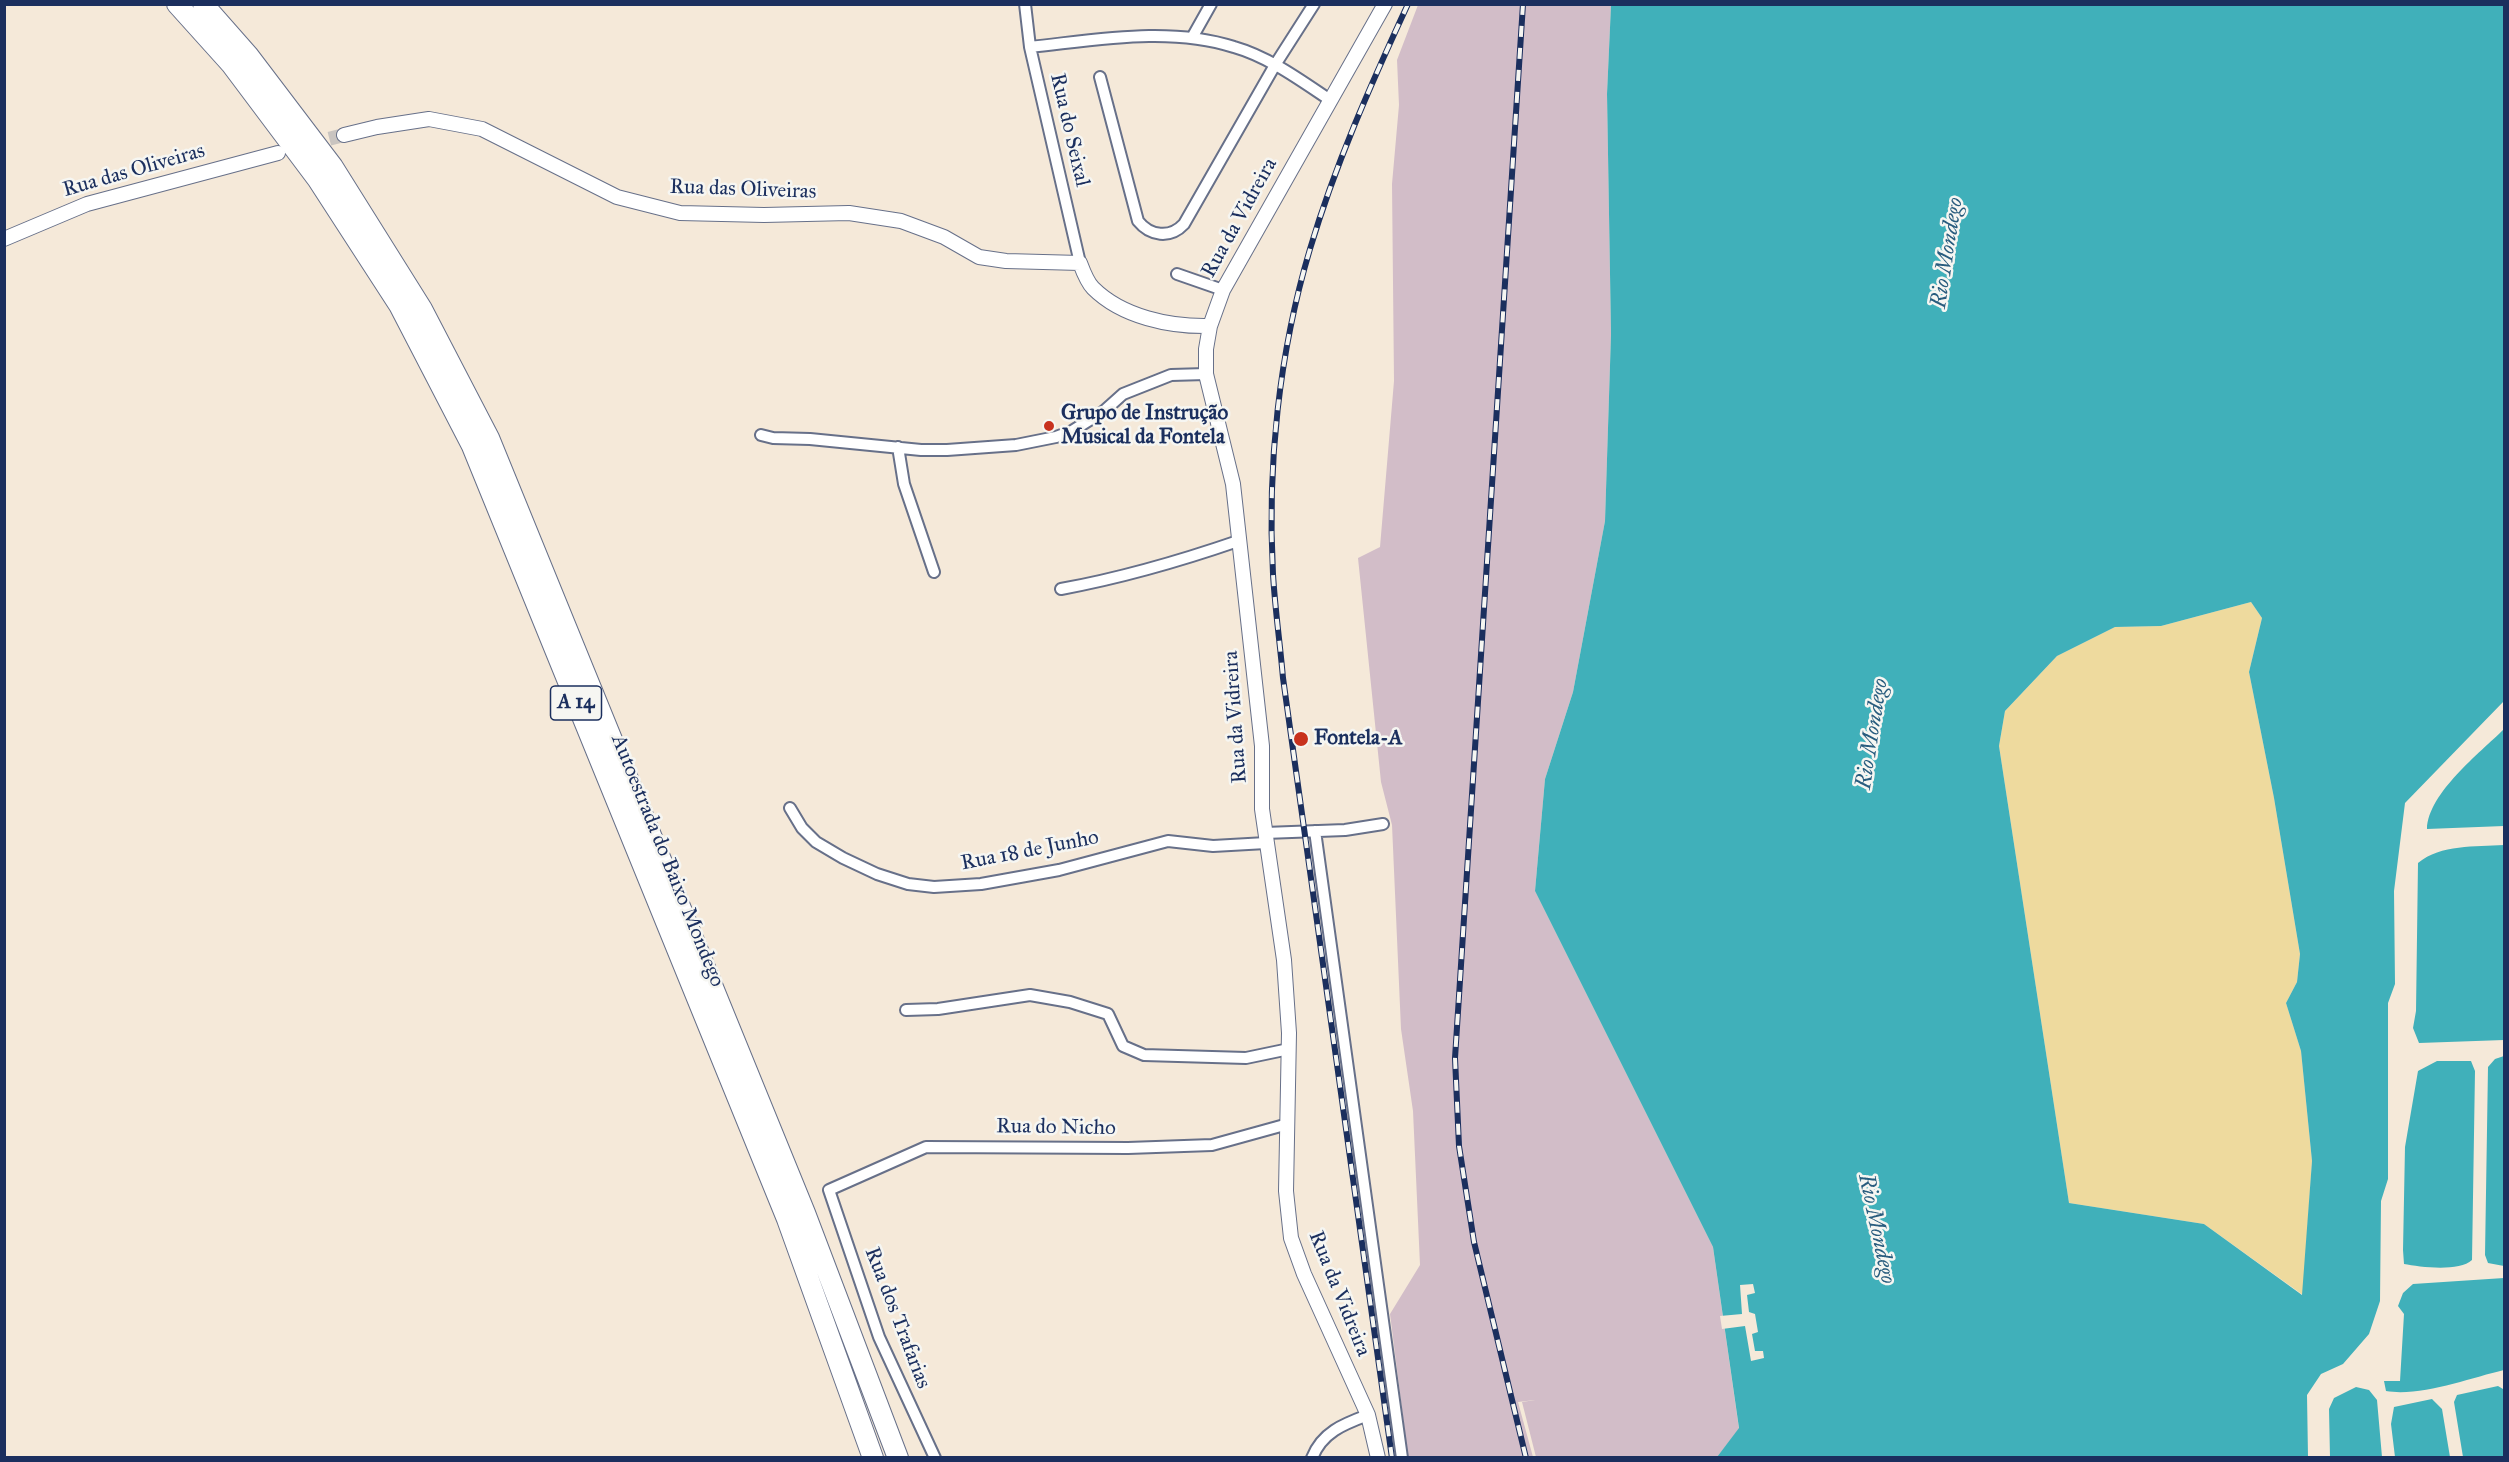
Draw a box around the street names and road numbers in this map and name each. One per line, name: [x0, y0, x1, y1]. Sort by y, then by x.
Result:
street label: Rua do Seixal: [1044, 71, 1094, 189]
street label: Rua das Oliveiras: [60, 139, 208, 203]
street label: Rua da Vidreira: [1197, 154, 1283, 282]
street label: Rua das Oliveiras: [669, 175, 817, 205]
street label: Rua da Vidreira: [1219, 650, 1253, 784]
road number: A 14: [550, 686, 602, 720]
street label: Autoestrada do Baixo Mondego: [605, 731, 729, 991]
street label: Rua 18 de Junho: [959, 825, 1101, 877]
street label: Rua do Nicho: [996, 1114, 1116, 1142]
street label: Rua da Vidreira: [1302, 1228, 1376, 1360]
street label: Rua dos Trafarias: [858, 1244, 936, 1392]

